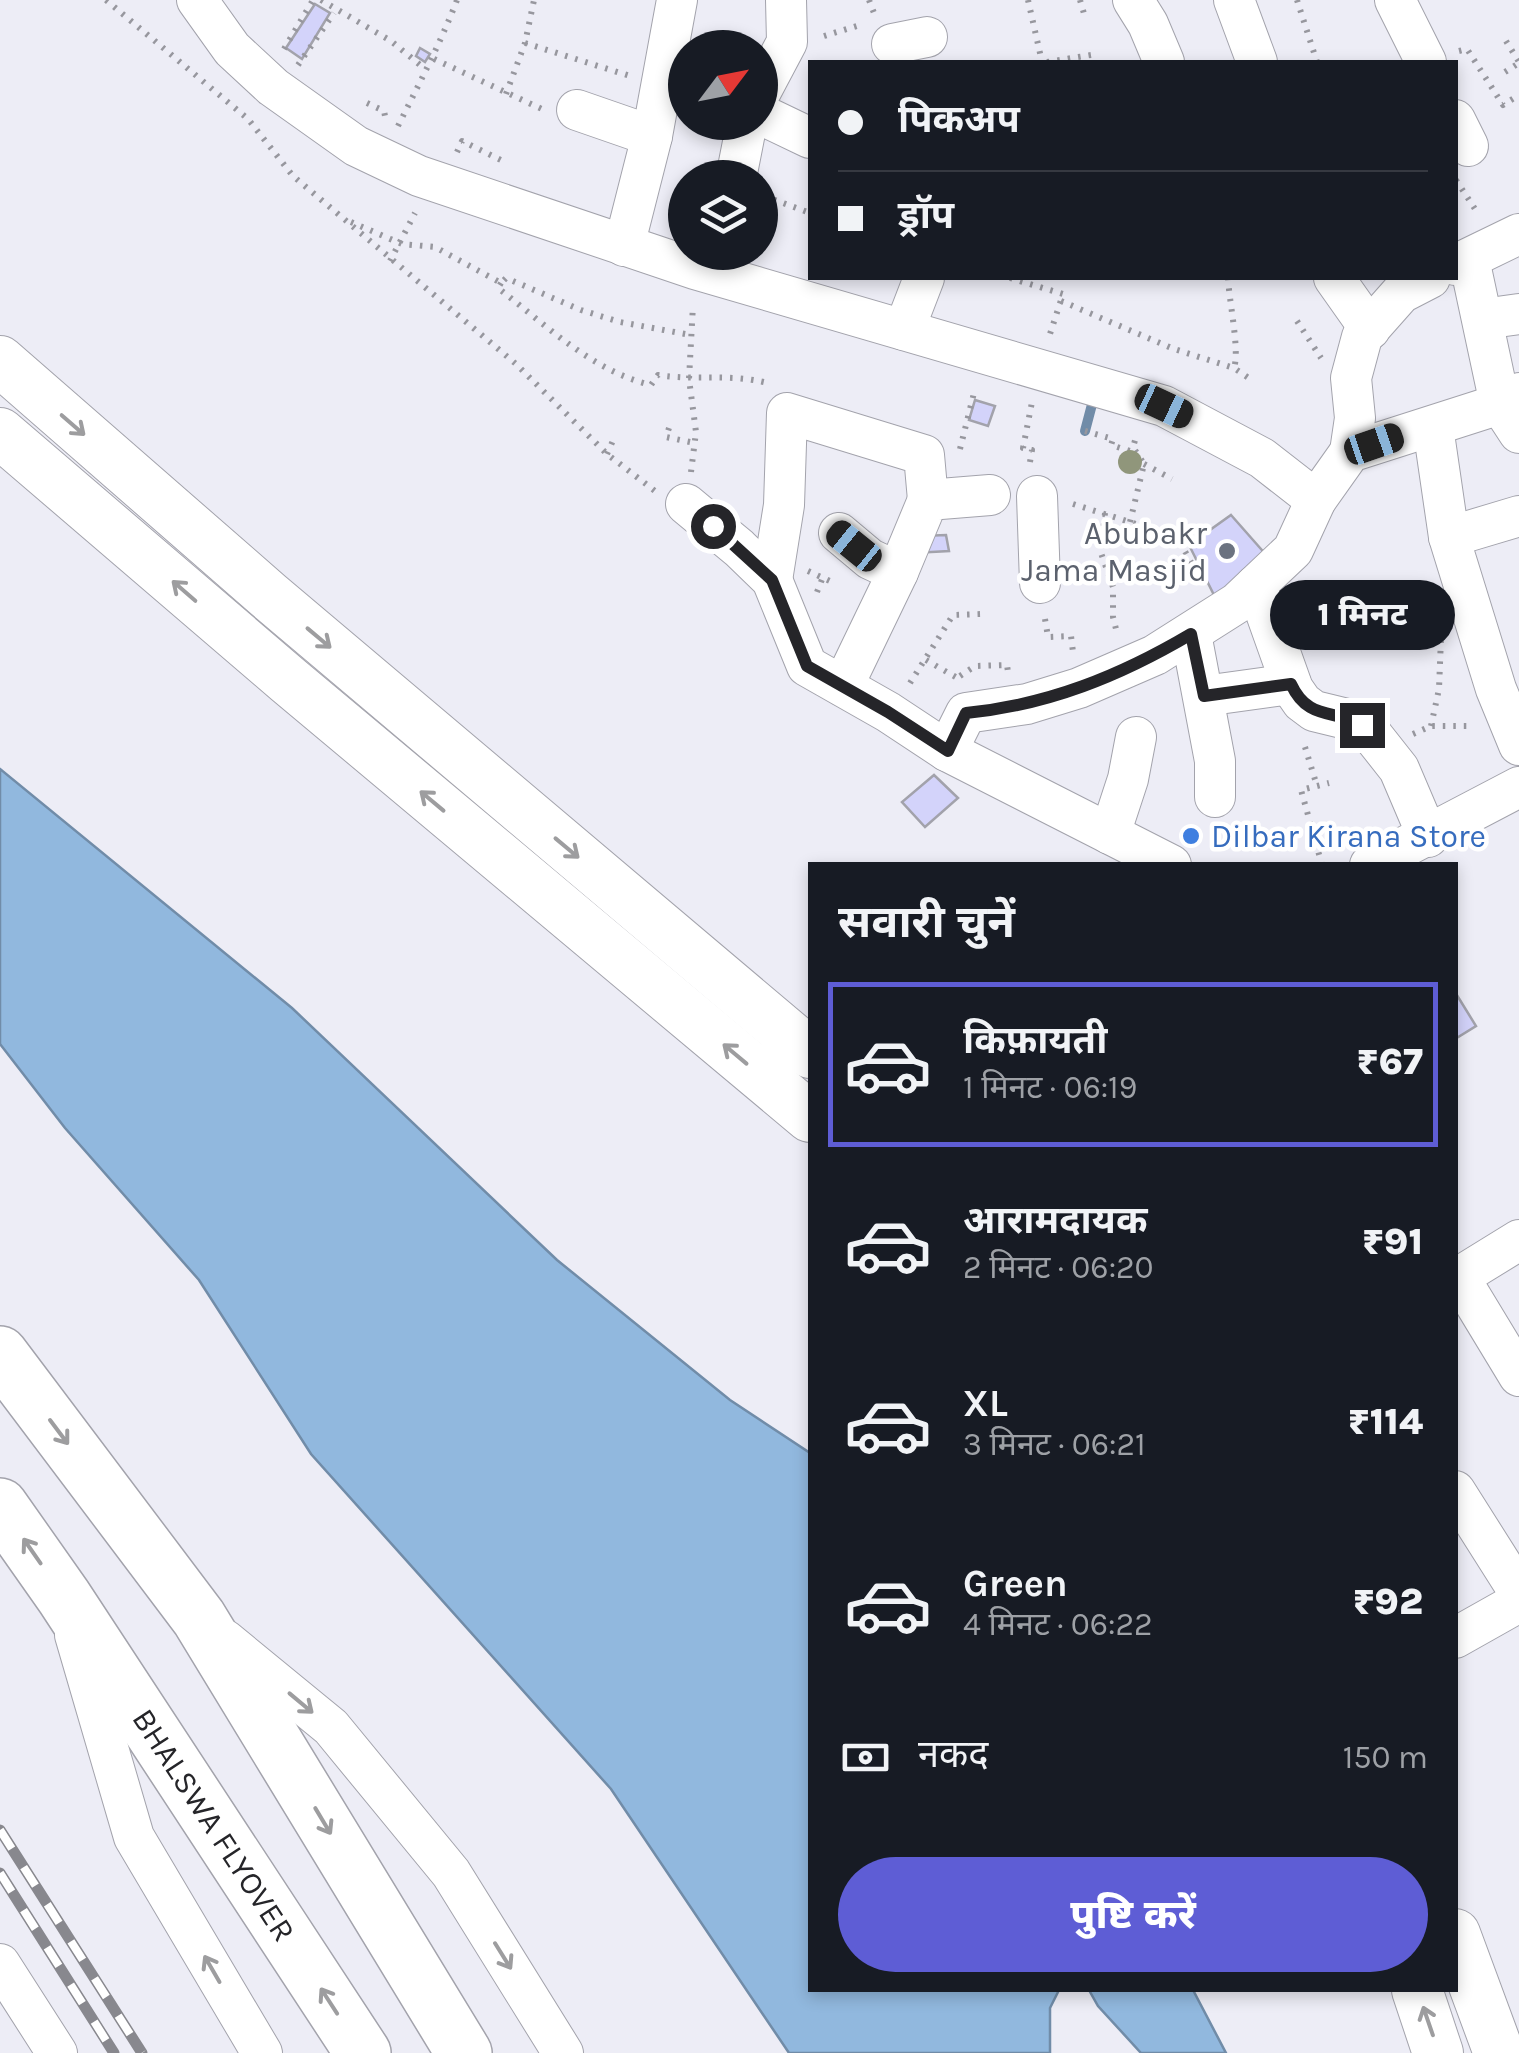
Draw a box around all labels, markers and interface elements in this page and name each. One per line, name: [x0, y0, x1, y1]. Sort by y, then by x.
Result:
north arrow: [668, 30, 778, 140]
map controls: [668, 30, 778, 270]
text: पिकअप: [898, 97, 1020, 142]
button: layers: [668, 160, 778, 270]
text: ड्रॉप: [898, 193, 954, 238]
car: [1130, 380, 1198, 432]
one-way arrow: [60, 414, 86, 436]
car: [1341, 420, 1407, 468]
route start: [691, 504, 736, 549]
car: [821, 515, 887, 577]
place label: Abubakr Jama Masjid: [1021, 515, 1207, 589]
marker: Abubakr Jama Masjid: [1216, 540, 1238, 562]
one-way arrow: [172, 580, 197, 603]
callout: 1 मिनट: [1270, 580, 1454, 650]
text: 1 मिनट: [1318, 596, 1407, 633]
one-way arrow: [306, 626, 331, 649]
route end: [1340, 703, 1385, 748]
one-way arrow: [420, 790, 445, 813]
place label: Dilbar Kirana Store: [1211, 818, 1486, 855]
marker: Dilbar Kirana Store: [1180, 825, 1202, 847]
one-way arrow: [554, 837, 580, 859]
text: सवारी चुनें: [838, 896, 1015, 948]
text: किफ़ायती: [963, 1018, 1107, 1063]
icon: car: [843, 1020, 933, 1110]
text: ₹67: [1357, 1039, 1423, 1084]
one-way arrow: [723, 1043, 749, 1065]
text: 1 मिनट · 06:19: [963, 1069, 1137, 1106]
text: आरामदायक: [963, 1198, 1147, 1243]
icon: car: [843, 1200, 933, 1290]
text: ₹91: [1362, 1219, 1423, 1264]
text: 2 मिनट · 06:20: [963, 1249, 1154, 1286]
icon: car: [843, 1380, 933, 1470]
text: XL: [963, 1381, 1008, 1426]
text: ₹114: [1348, 1399, 1423, 1444]
one-way arrow: [48, 1418, 69, 1445]
text: 3 मिनट · 06:21: [963, 1426, 1146, 1463]
one-way arrow: [22, 1538, 43, 1566]
icon: car: [843, 1560, 933, 1650]
text: Green: [963, 1561, 1068, 1606]
text: ₹92: [1353, 1579, 1423, 1624]
text: 4 मिनट · 06:22: [963, 1606, 1152, 1643]
one-way arrow: [287, 1692, 313, 1714]
street label: BHALSWA FLYOVER: [125, 1702, 303, 1949]
icon: cash: [838, 1730, 893, 1785]
text: नकद: [918, 1732, 988, 1777]
text: 150 m: [1343, 1739, 1428, 1776]
one-way arrow: [312, 1806, 333, 1835]
button: पुष्टि करें: [838, 1857, 1428, 1972]
one-way arrow: [492, 1941, 513, 1970]
one-way arrow: [202, 1956, 222, 1984]
one-way arrow: [319, 1987, 340, 2016]
one-way arrow: [1417, 2006, 1435, 2038]

